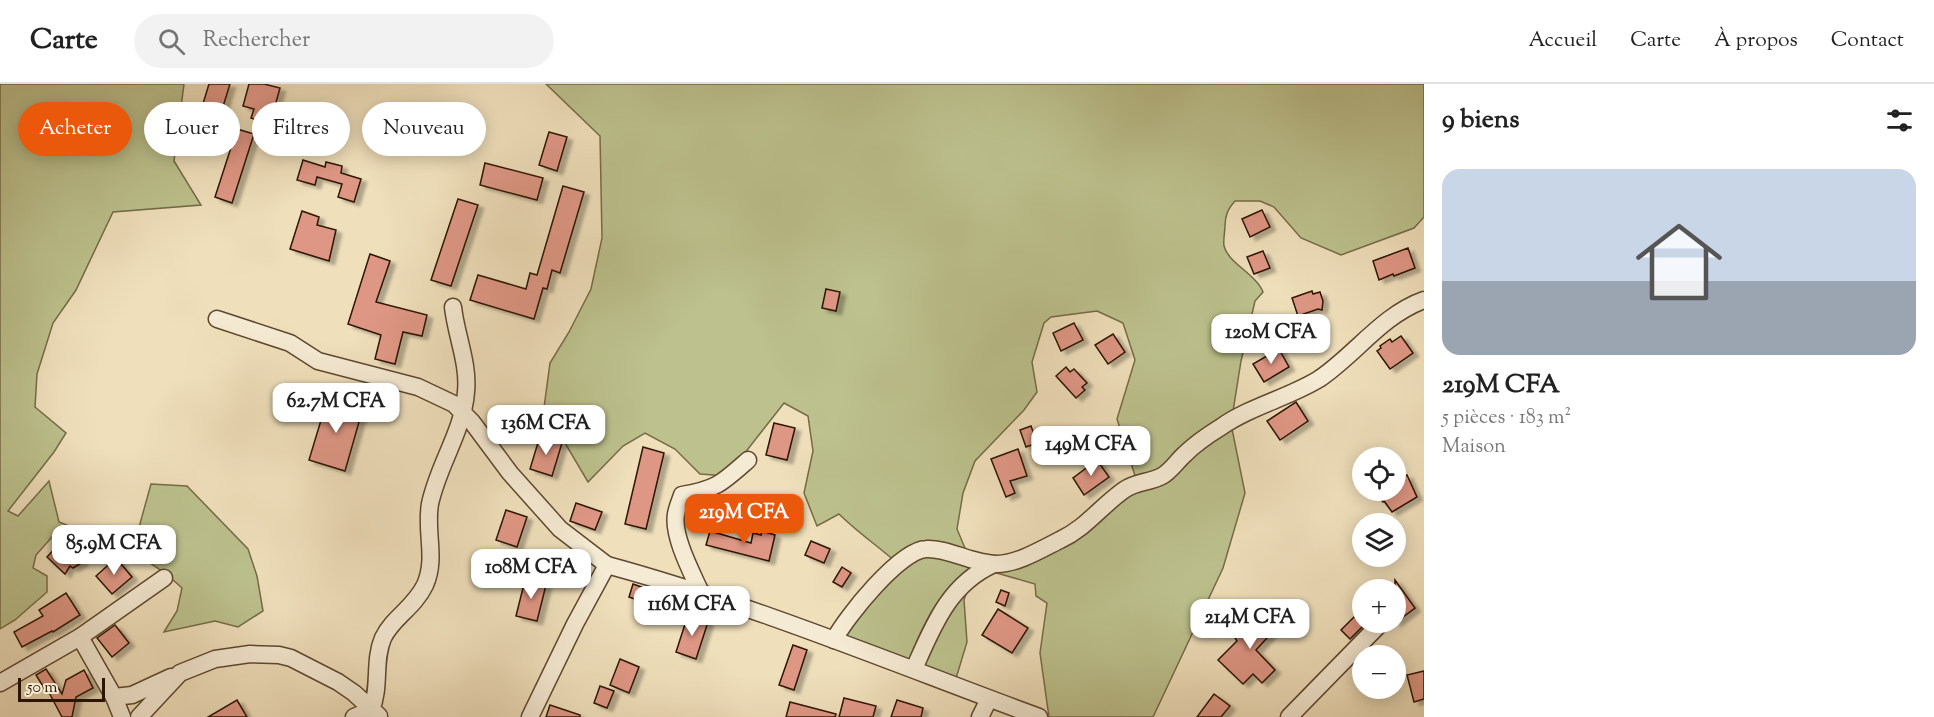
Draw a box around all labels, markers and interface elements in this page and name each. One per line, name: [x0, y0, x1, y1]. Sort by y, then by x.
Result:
search box: [134, 14, 554, 68]
text: Carte: [30, 21, 98, 61]
icon: search: [155, 25, 188, 58]
text: Rechercher: [203, 25, 310, 57]
text: Accueil: [1529, 26, 1597, 56]
text: Carte: [1630, 26, 1681, 56]
text: À propos: [1714, 26, 1798, 56]
text: Contact: [1831, 26, 1904, 56]
chip: Acheter: [18, 102, 132, 156]
chip: Louer: [144, 102, 240, 156]
chip: Filtres: [252, 102, 350, 156]
chip: Nouveau: [362, 102, 486, 156]
text: 9 biens: [1442, 102, 1519, 139]
icon: filters: [1883, 104, 1916, 137]
icon: home: [1625, 208, 1733, 316]
pin: 120M CFA: [1209, 314, 1333, 365]
text: 120M CFA: [1225, 319, 1317, 348]
text: 219M CFA: [1442, 367, 1560, 404]
pin: 62.7M CFA: [267, 383, 405, 434]
text: 62.7M CFA: [287, 388, 385, 417]
text: 5 pièces · 183 m²: [1442, 404, 1571, 433]
pin: 136M CFA: [484, 405, 608, 456]
text: 136M CFA: [501, 410, 591, 439]
pin: 149M CFA: [1029, 426, 1153, 477]
text: 149M CFA: [1045, 431, 1137, 460]
text: Maison: [1442, 433, 1506, 462]
map controls: [1352, 447, 1406, 699]
button: locate: [1352, 447, 1406, 501]
pin: 219M CFA: [682, 494, 806, 545]
text: 219M CFA: [699, 499, 789, 528]
button: layers: [1352, 513, 1406, 567]
pin: 85.9M CFA: [45, 525, 183, 576]
text: 85.9M CFA: [66, 530, 162, 559]
pin: 108M CFA: [469, 549, 593, 600]
text: 108M CFA: [485, 554, 577, 583]
button: +: [1352, 579, 1406, 633]
pin: 116M CFA: [630, 586, 754, 637]
text: 116M CFA: [648, 591, 736, 620]
pin: 214M CFA: [1188, 599, 1312, 650]
text: 214M CFA: [1204, 604, 1296, 633]
button: −: [1352, 645, 1406, 699]
scale bar: [18, 675, 105, 702]
text: 50 m: [27, 677, 58, 700]

